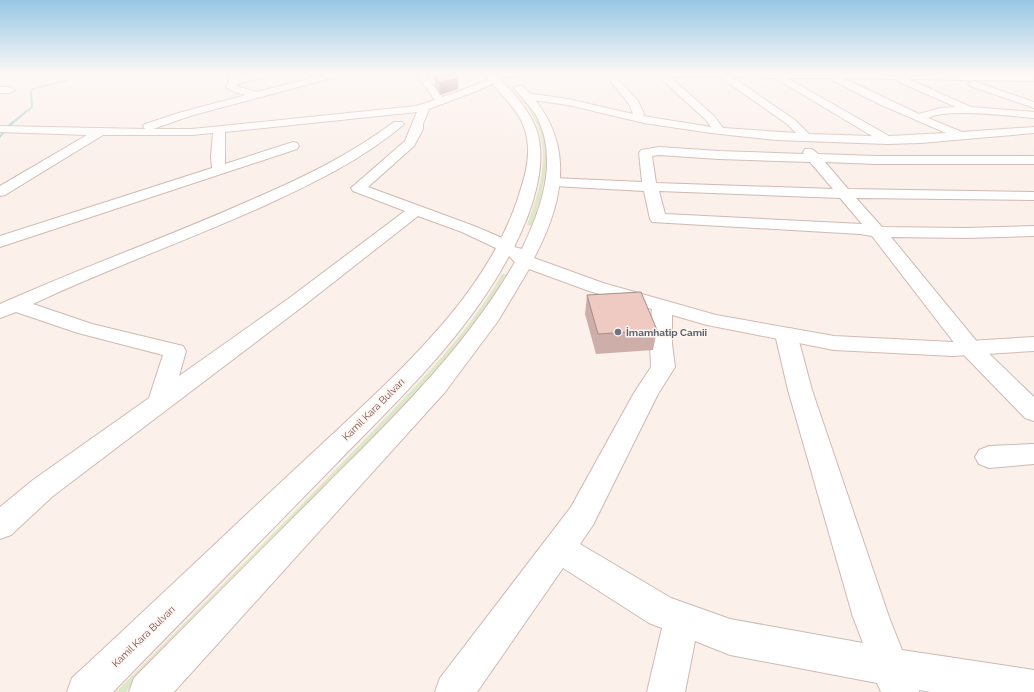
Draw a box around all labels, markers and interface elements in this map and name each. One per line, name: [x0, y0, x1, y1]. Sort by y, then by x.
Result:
marker: İmamhatip Camii: [613, 327, 623, 337]
place label: İmamhatip Camii: [626, 327, 707, 338]
street label: Kamil Kara Bulvarı: [340, 376, 407, 443]
street label: Kamil Kara Bulvarı: [110, 604, 177, 669]

